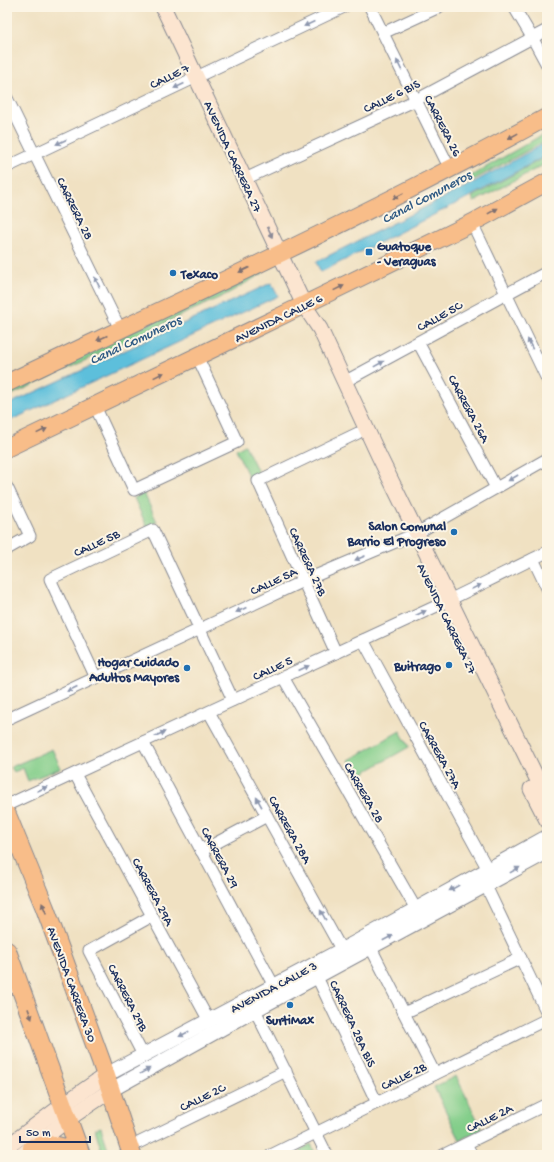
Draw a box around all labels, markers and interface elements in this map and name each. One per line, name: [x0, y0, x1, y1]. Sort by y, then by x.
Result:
one-way arrow: [303, 21, 314, 27]
one-way arrow: [396, 59, 402, 71]
street label: CALLE 7: [148, 61, 193, 93]
street label: CALLE 6 BIS: [361, 77, 424, 117]
one-way arrow: [173, 83, 184, 89]
street label: CARRERA 26: [420, 93, 464, 160]
street label: AVENIDA CARRERA 27: [199, 99, 265, 216]
one-way arrow: [507, 132, 519, 139]
one-way arrow: [56, 139, 67, 145]
water label: Canal Comuneros: [380, 167, 476, 229]
street label: CARRERA 28: [52, 175, 95, 243]
one-way arrow: [392, 193, 403, 199]
one-way arrow: [487, 208, 499, 214]
one-way arrow: [267, 226, 273, 238]
place label: Guatoque - Veraguas: [377, 240, 437, 270]
marker: Guatoque - Veraguas: [364, 247, 374, 257]
one-way arrow: [239, 267, 250, 273]
marker: Texaco: [168, 268, 178, 278]
place label: Texaco: [180, 268, 218, 283]
one-way arrow: [94, 276, 100, 287]
one-way arrow: [333, 285, 345, 291]
street label: AVENIDA CALLE 6: [233, 291, 326, 347]
street label: CALLE 5C: [415, 298, 466, 336]
water label: Canal Comuneros: [88, 312, 186, 370]
one-way arrow: [96, 335, 107, 341]
one-way arrow: [527, 338, 533, 350]
one-way arrow: [373, 360, 385, 367]
one-way arrow: [154, 372, 165, 378]
street label: CARRERA 26A: [444, 373, 493, 447]
one-way arrow: [36, 428, 48, 434]
one-way arrow: [507, 475, 519, 482]
place label: Salon Comunal Barrio El Progreso: [346, 520, 446, 550]
street label: CARRERA 27B: [284, 525, 329, 599]
street label: CALLE 5B: [72, 527, 123, 561]
marker: Salon Comunal Barrio El Progreso: [449, 527, 459, 537]
one-way arrow: [353, 555, 365, 561]
street label: AVENIDA CARRERA 27: [412, 561, 480, 678]
street label: CALLE 5A: [248, 564, 301, 600]
one-way arrow: [470, 584, 482, 590]
one-way arrow: [235, 607, 247, 613]
one-way arrow: [416, 610, 427, 616]
street label: CALLE 5: [251, 653, 296, 685]
place label: Hogar Cuidado Adultos Mayores: [88, 656, 180, 686]
place label: Buitrago: [393, 660, 441, 675]
marker: Buitrago: [444, 660, 454, 670]
marker: Hogar Cuidado Adultos Mayores: [182, 663, 192, 673]
one-way arrow: [298, 665, 309, 671]
one-way arrow: [66, 686, 78, 692]
street label: CARRERA 27A: [414, 719, 464, 793]
one-way arrow: [155, 731, 166, 737]
street label: CARRERA 28: [339, 760, 386, 826]
one-way arrow: [37, 786, 48, 792]
street label: CARRERA 28A: [264, 794, 314, 868]
one-way arrow: [256, 796, 263, 808]
street label: CARRERA 29: [196, 825, 241, 892]
street label: CARRERA 29A: [128, 856, 177, 930]
one-way arrow: [509, 866, 521, 873]
one-way arrow: [448, 884, 460, 891]
one-way arrow: [41, 901, 47, 913]
one-way arrow: [319, 909, 326, 921]
street label: AVENIDA CARRERA 30: [43, 925, 99, 1045]
one-way arrow: [383, 935, 394, 942]
street label: AVENIDA CALLE 3: [228, 959, 320, 1017]
street label: CARRERA 29B: [103, 962, 150, 1035]
street label: CARRERA 28A BIS: [325, 978, 379, 1071]
marker: SurtiMax: [285, 1000, 295, 1010]
one-way arrow: [28, 1009, 34, 1021]
place label: SurtiMax: [266, 1014, 314, 1029]
one-way arrow: [178, 1030, 190, 1037]
street label: CALLE 2B: [379, 1060, 429, 1095]
one-way arrow: [139, 1067, 151, 1074]
street label: CALLE 2C: [178, 1080, 229, 1116]
street label: CALLE 2A: [465, 1101, 517, 1137]
scale bar: [20, 1118, 90, 1144]
text: 50 m: [26, 1127, 51, 1141]

